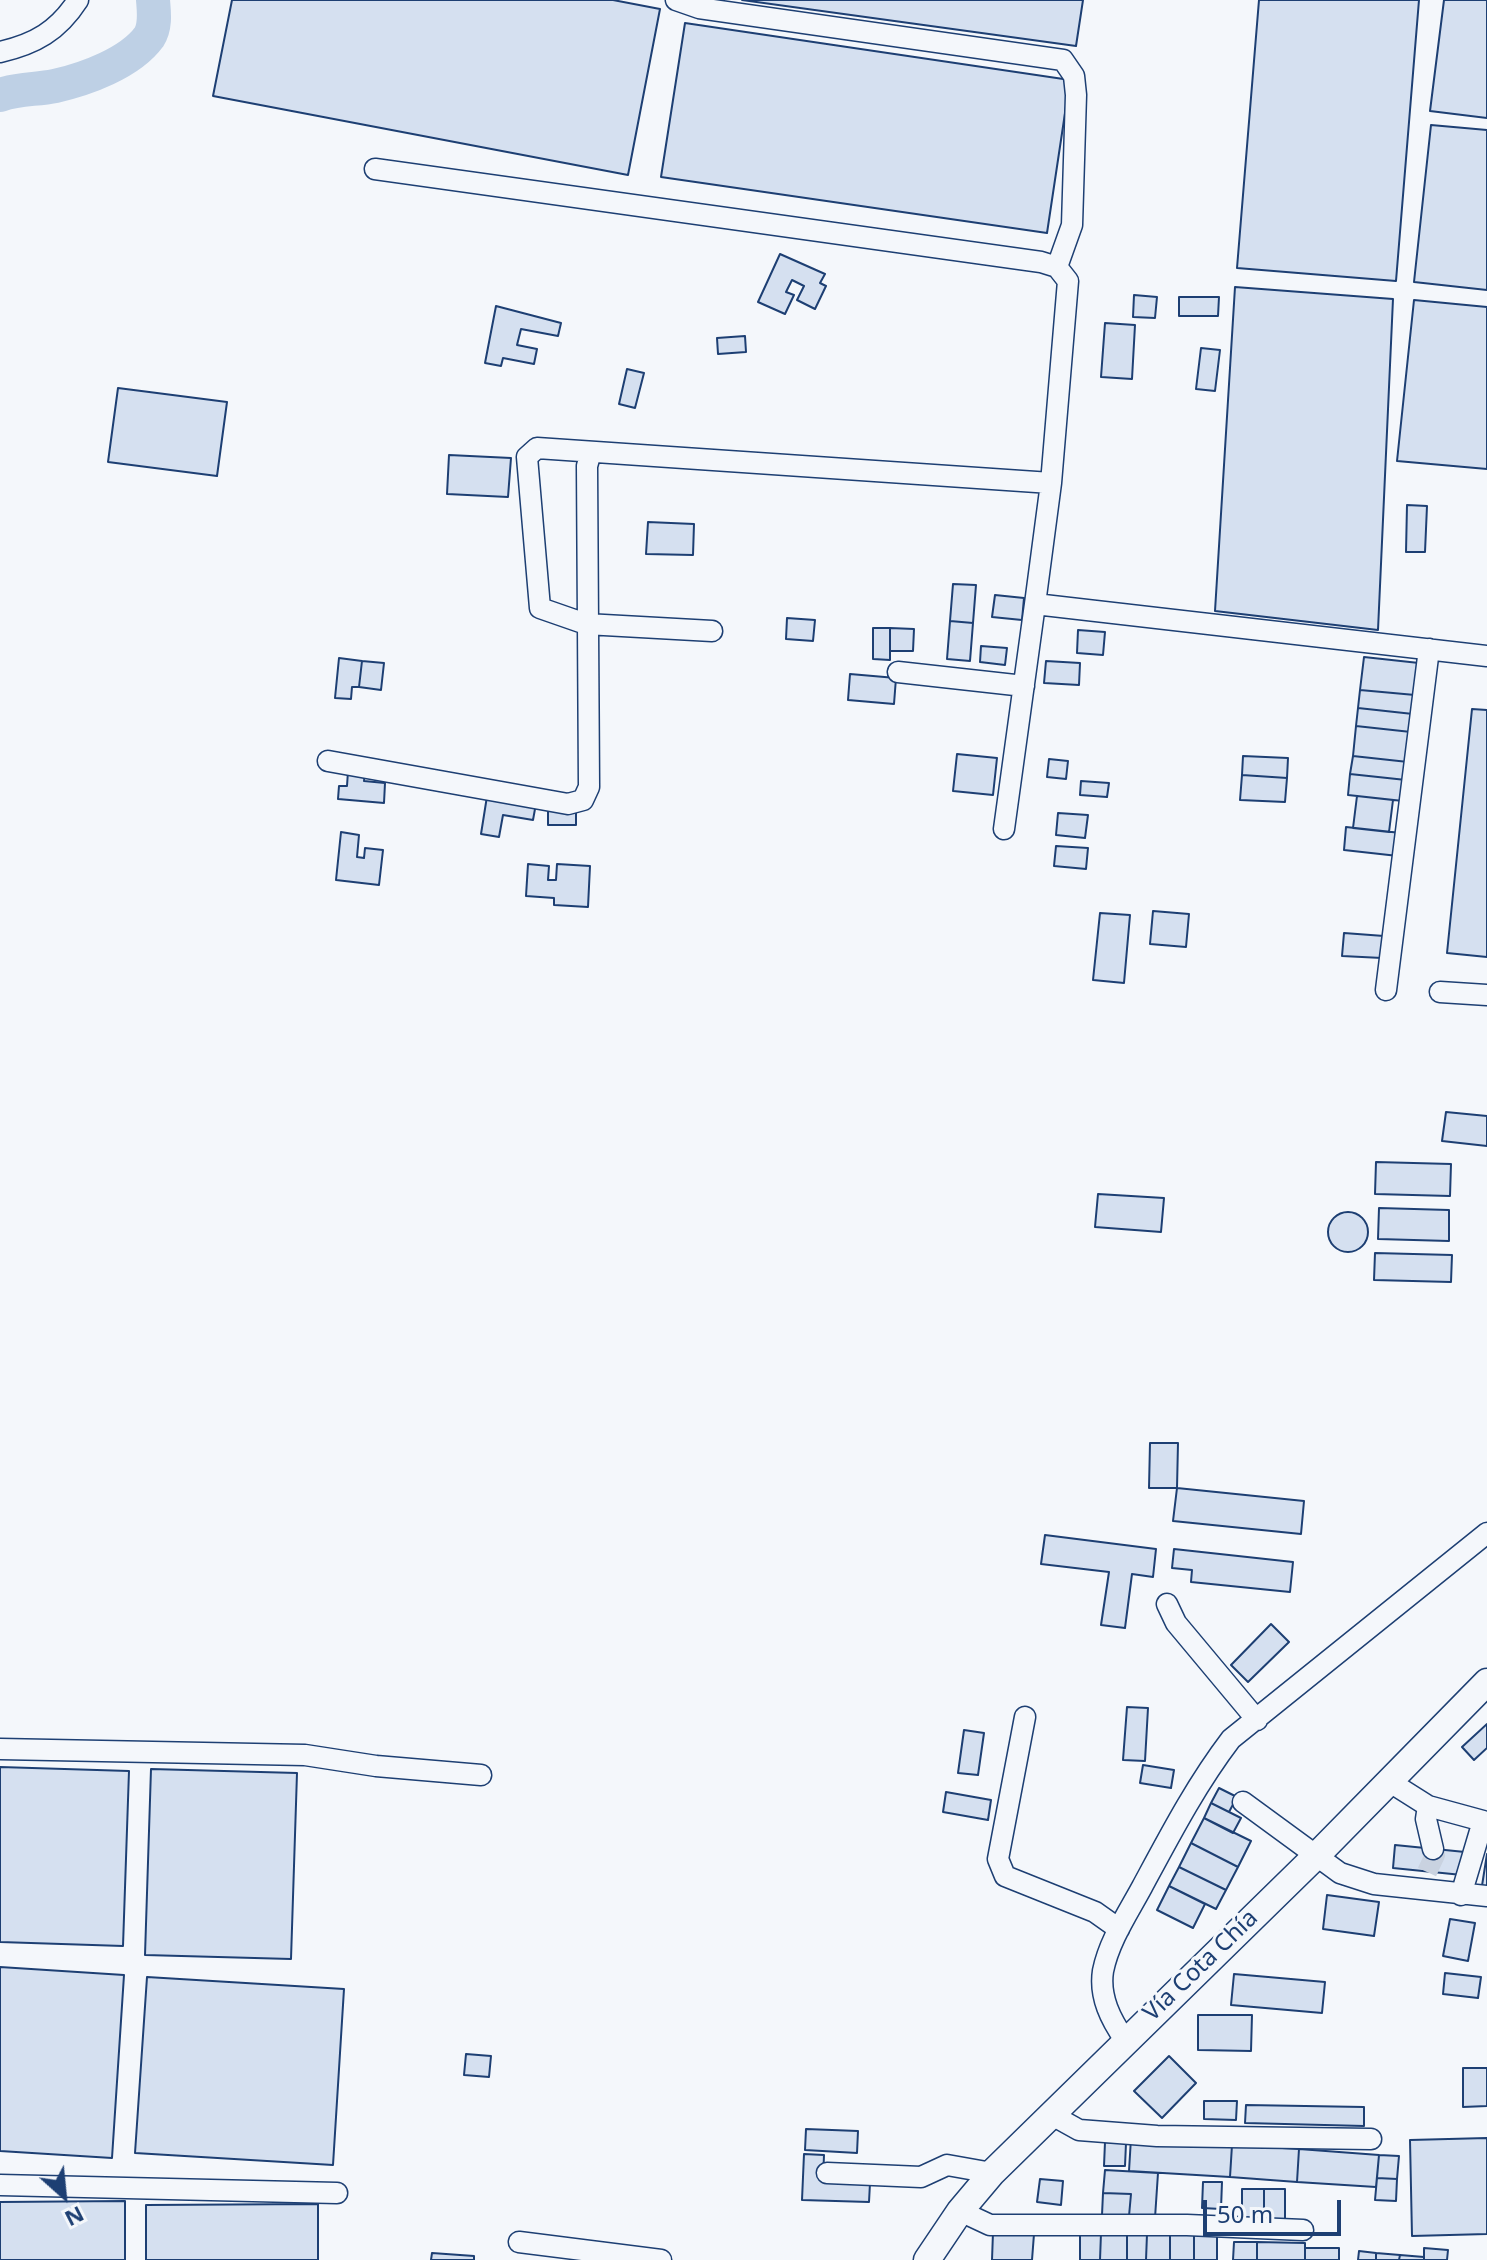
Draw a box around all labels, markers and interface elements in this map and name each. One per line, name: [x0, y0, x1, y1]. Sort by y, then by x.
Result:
street label: Vía Cota Chía: [1138, 1904, 1264, 2028]
north arrow: [24, 2156, 104, 2236]
scale bar: [1207, 2184, 1345, 2234]
text: 50 m: [1217, 2197, 1273, 2230]
text: N: [60, 2200, 90, 2235]

